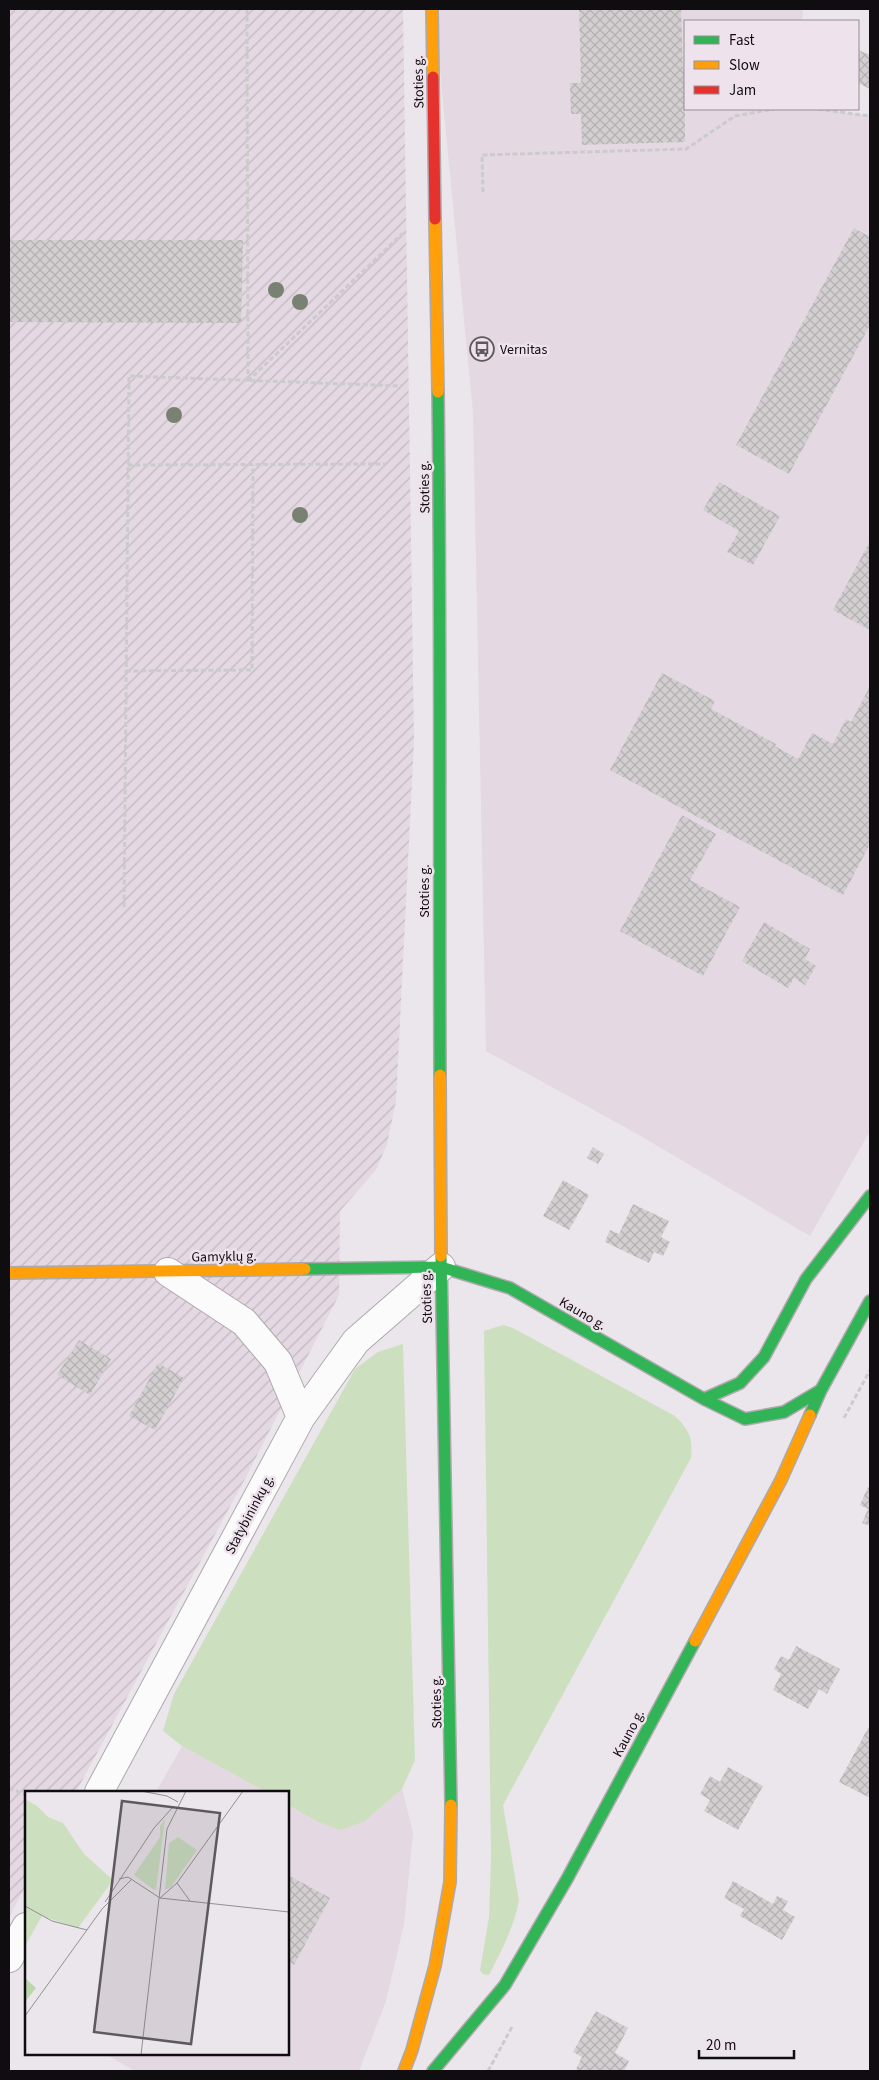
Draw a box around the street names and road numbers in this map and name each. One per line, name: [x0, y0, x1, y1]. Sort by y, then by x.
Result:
street label: Stoties g.: [409, 55, 429, 109]
street label: Stoties g.: [415, 460, 435, 514]
street label: Stoties g.: [415, 864, 435, 918]
street label: Gamyklų g.: [191, 1246, 257, 1268]
street label: Stoties g.: [416, 1270, 438, 1324]
street label: Kauno g.: [555, 1292, 610, 1335]
street label: Statybininkų g.: [221, 1471, 279, 1558]
street label: Stoties g.: [427, 1675, 447, 1729]
street label: Kauno g.: [608, 1706, 650, 1761]

